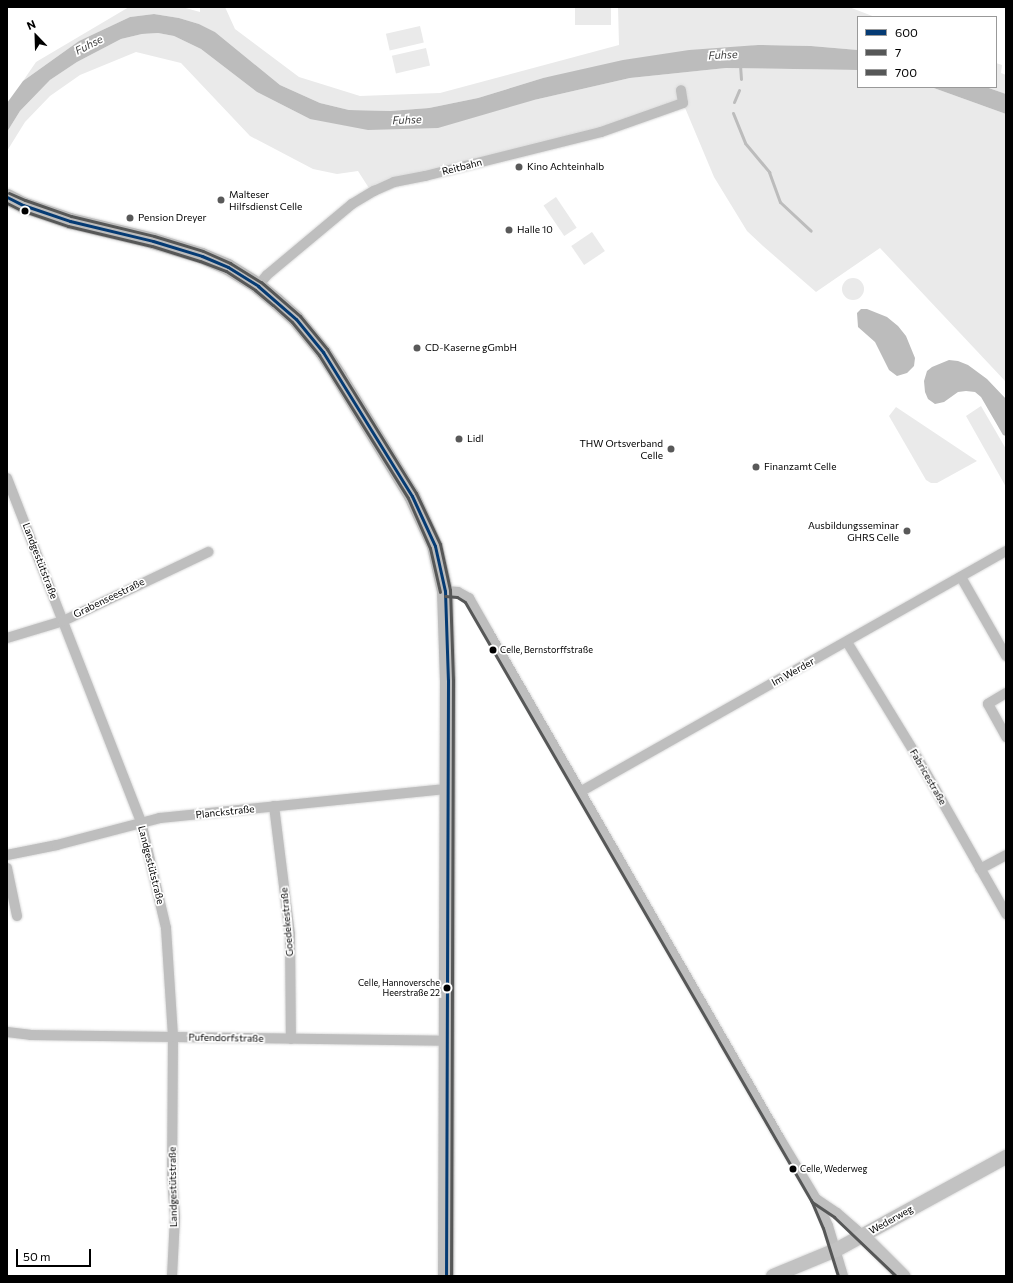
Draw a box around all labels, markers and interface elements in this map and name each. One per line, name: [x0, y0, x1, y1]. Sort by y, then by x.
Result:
north arrow: [16, 16, 56, 56]
legend: [857, 16, 997, 88]
text: N: [25, 17, 37, 32]
text: 600: [895, 25, 918, 39]
water label: Fuhse: [73, 32, 105, 58]
text: 7: [895, 45, 901, 59]
water label: Fuhse: [708, 48, 738, 62]
text: 700: [895, 65, 917, 79]
water label: Fuhse: [392, 113, 422, 127]
street label: Reitbahn: [441, 156, 483, 178]
place label: Kino Achteinhalb: [527, 161, 604, 173]
marker: Kino Achteinhalb: [514, 162, 524, 172]
place label: Malteser Hilfsdienst Celle: [229, 188, 302, 212]
marker: Malteser Hilfsdienst Celle: [216, 195, 226, 205]
unlabelled marker: [20, 206, 30, 216]
place label: Pension Dreyer: [138, 212, 206, 224]
marker: Pension Dreyer: [125, 213, 135, 223]
place label: Halle 10: [517, 224, 553, 236]
marker: Halle 10: [504, 225, 514, 235]
place label: CD-Kaserne gGmbH: [425, 342, 517, 354]
marker: CD-Kaserne gGmbH: [412, 343, 422, 353]
place label: Lidl: [467, 433, 484, 445]
marker: Lidl: [454, 434, 464, 444]
place label: THW Ortsverband Celle: [579, 437, 663, 460]
marker: THW Ortsverband Celle: [666, 444, 676, 454]
place label: Finanzamt Celle: [764, 461, 836, 473]
marker: Finanzamt Celle: [751, 462, 761, 472]
place label: Ausbildungsseminar GHRS Celle: [808, 519, 899, 542]
street label: Landgestütstraße: [20, 521, 60, 601]
marker: Ausbildungsseminar GHRS Celle: [902, 526, 912, 536]
street label: Grabenseestraße: [72, 576, 146, 620]
marker: Celle, Bernstorffstraße: [488, 645, 498, 655]
place label: Celle, Bernstorffstraße: [500, 645, 593, 655]
street label: Im Werder: [770, 655, 816, 689]
street label: Fabricestraße: [907, 747, 949, 807]
street label: Planckstraße: [195, 803, 255, 821]
street label: Landgestütstraße: [135, 825, 167, 905]
street label: Goedekestraße: [278, 887, 296, 957]
place label: Celle, Hannoversche Heerstraße 22: [358, 978, 440, 999]
marker: Celle, Hannoversche Heerstraße 22: [442, 983, 452, 993]
street label: Pufendorfstraße: [188, 1031, 264, 1045]
street label: Landgestütstraße: [166, 1147, 180, 1227]
marker: Celle, Wederweg: [788, 1164, 798, 1174]
place label: Celle, Wederweg: [800, 1164, 867, 1174]
street label: Wederweg: [867, 1203, 915, 1237]
scale bar: [18, 1241, 93, 1267]
text: 50 m: [23, 1249, 51, 1263]

